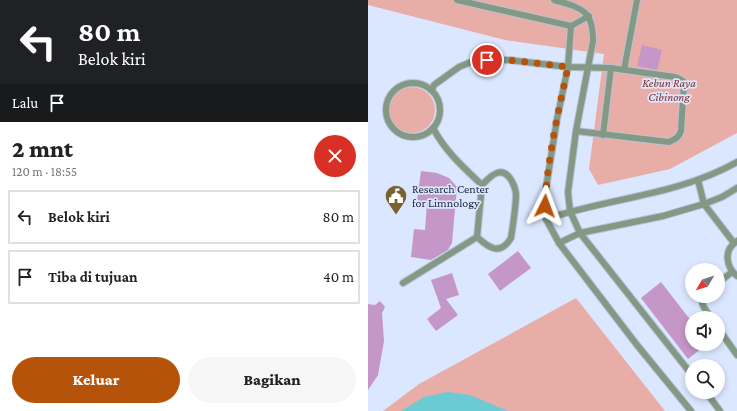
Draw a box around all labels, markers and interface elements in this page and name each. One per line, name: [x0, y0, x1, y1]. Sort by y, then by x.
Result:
icon: left: [12, 16, 64, 68]
text: 80 m: [78, 16, 140, 47]
pin: [470, 43, 504, 77]
text: Belok kiri: [78, 49, 146, 69]
icon: arrive: [476, 49, 498, 71]
park label: Kebun Raya Cibinong: [642, 76, 696, 104]
icon: arrive: [46, 92, 68, 114]
text: Lalu: [12, 95, 38, 111]
text: 2 mnt: [12, 135, 73, 162]
button: close: [314, 135, 356, 177]
text: 120 m · 18:55: [12, 164, 77, 179]
place label: Research Center for Limnology: [412, 182, 490, 210]
public building icon: Research Center for Limnology: [383, 183, 409, 216]
position arrow: [524, 185, 566, 227]
icon: left: [14, 206, 36, 228]
text: Belok kiri: [48, 209, 110, 225]
text: 80 m: [323, 209, 354, 225]
north arrow: [685, 263, 725, 303]
map controls: [685, 263, 725, 399]
icon: arrive: [14, 266, 36, 288]
text: Tiba di tujuan: [48, 269, 138, 285]
text: 40 m: [323, 269, 354, 285]
button: sound: [685, 311, 725, 351]
button: Keluar: [12, 357, 180, 403]
button: Bagikan: [188, 357, 356, 403]
button: search: [685, 359, 725, 399]

